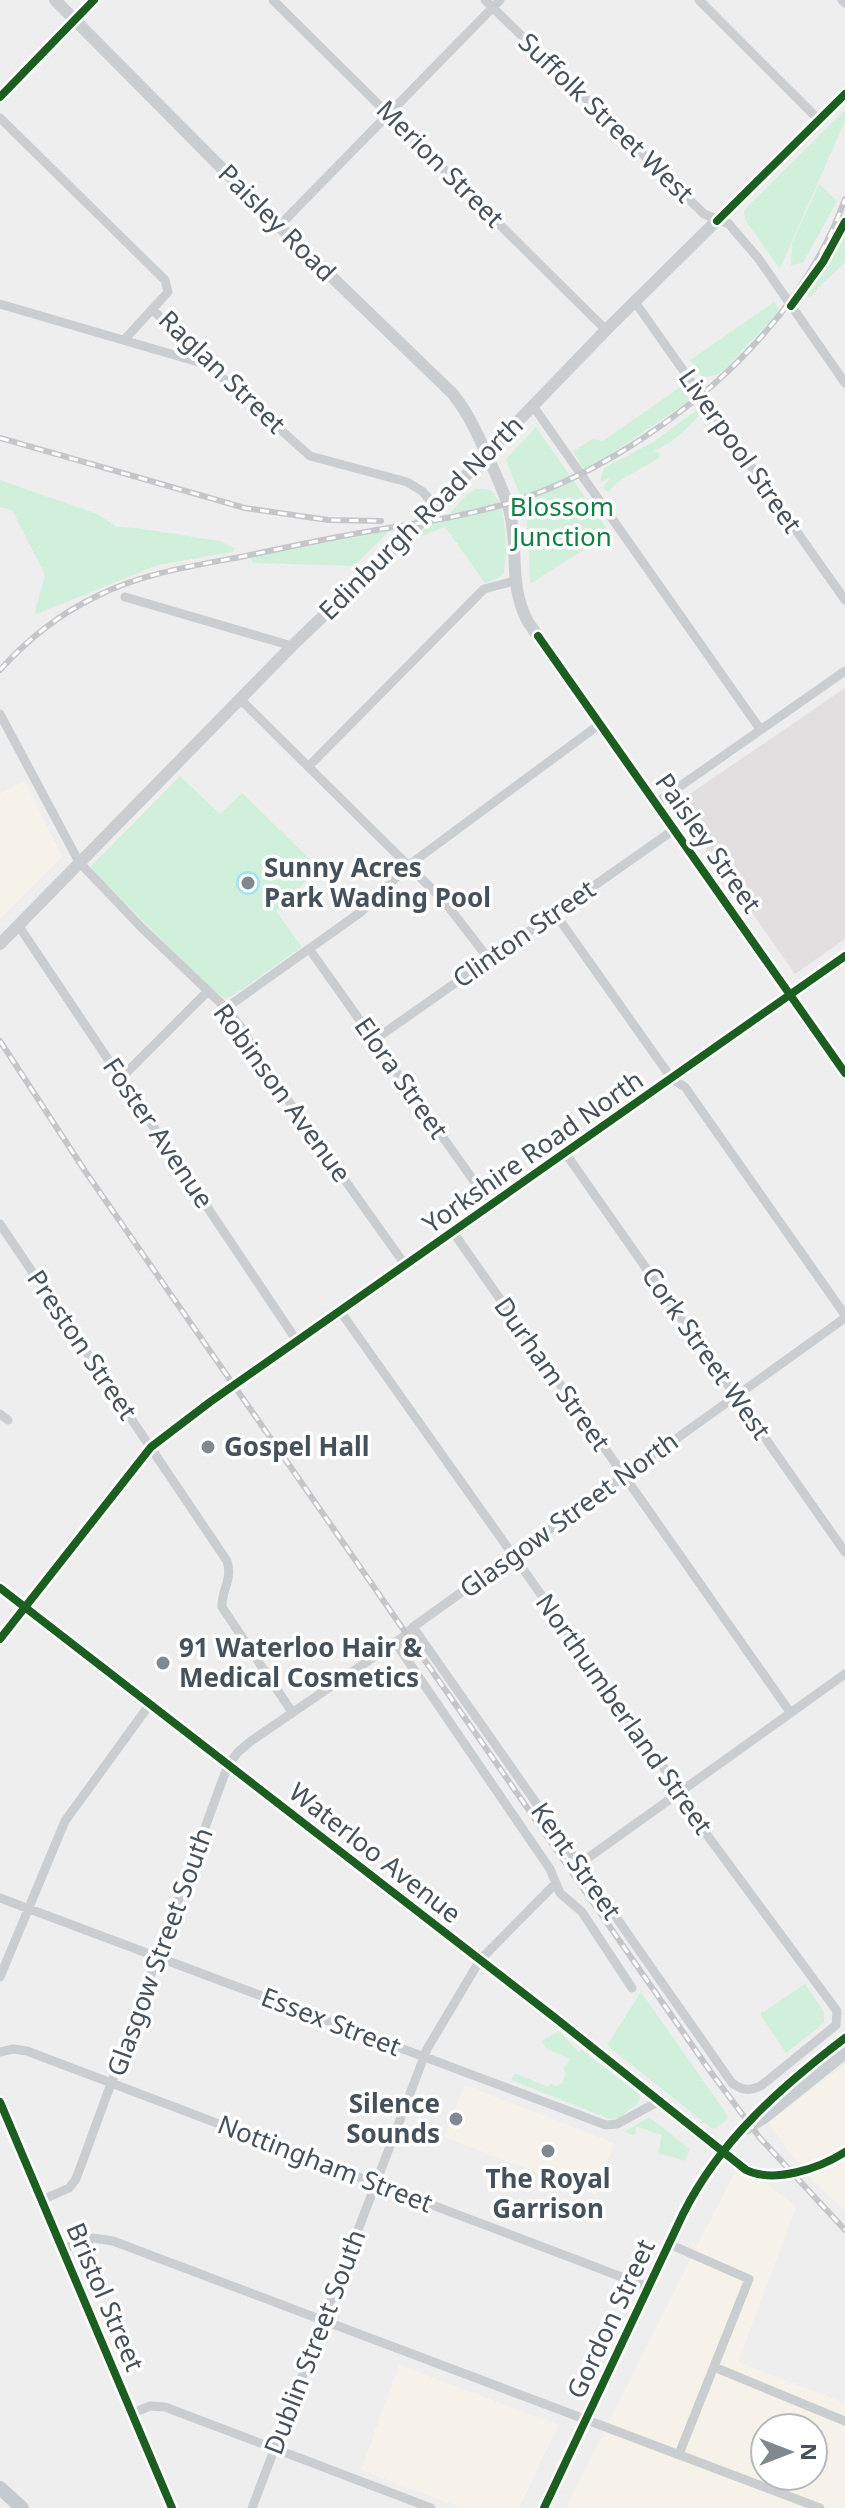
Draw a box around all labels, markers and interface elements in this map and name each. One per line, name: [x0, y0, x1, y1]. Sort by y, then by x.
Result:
street label: Suffolk Street West: [511, 24, 702, 210]
street label: Merion Street: [369, 92, 512, 235]
street label: Paisley Road: [211, 156, 344, 289]
street label: Raglan Street: [151, 302, 294, 441]
street label: Liverpool Street: [671, 361, 811, 540]
street label: Edinburgh Road North: [310, 407, 530, 627]
park label: Blossom Junction: [509, 488, 614, 554]
street label: Paisley Street: [647, 765, 770, 919]
place label: Sunny Acres Park Wading Pool: [264, 849, 491, 915]
street label: Clinton Street: [445, 871, 602, 996]
marker: Sunny Acres Park Wading Pool: [239, 874, 257, 892]
street label: Robinson Avenue: [206, 996, 360, 1189]
street label: Elora Street: [347, 1009, 457, 1146]
street label: Foster Avenue: [95, 1050, 223, 1215]
street label: Yorkshire Road North: [415, 1061, 650, 1241]
street label: Cork Street West: [634, 1259, 780, 1446]
street label: Preston Street: [19, 1262, 146, 1426]
street label: Durham Street: [486, 1289, 619, 1458]
street label: Glasgow Street North: [452, 1423, 685, 1606]
place label: Gospel Hall: [224, 1428, 370, 1464]
marker: Gospel Hall: [199, 1438, 217, 1456]
street label: Northumberland Street: [528, 1586, 722, 1841]
place label: 91 Waterloo Hair & Medical Cosmetics: [179, 1629, 423, 1695]
marker: 91 Waterloo Hair & Medical Cosmetics: [154, 1654, 172, 1672]
street label: Waterloo Avenue: [282, 1774, 469, 1931]
street label: Kent Street: [523, 1795, 630, 1926]
street label: Glasgow Street South: [97, 1822, 221, 2081]
street label: Essex Street: [256, 1978, 406, 2064]
place label: Silence Sounds: [346, 2085, 440, 2151]
street label: Nottingham Street: [213, 2106, 438, 2221]
marker: Silence Sounds: [447, 2110, 465, 2128]
marker: The Royal Garrison: [539, 2142, 557, 2160]
place label: The Royal Garrison: [485, 2160, 611, 2226]
street label: Bristol Street: [58, 2217, 153, 2376]
street label: Dublin Street South: [255, 2224, 374, 2459]
street label: Gordon Street: [557, 2233, 663, 2404]
north arrow: [749, 2412, 829, 2492]
text: N: [795, 2443, 825, 2461]

